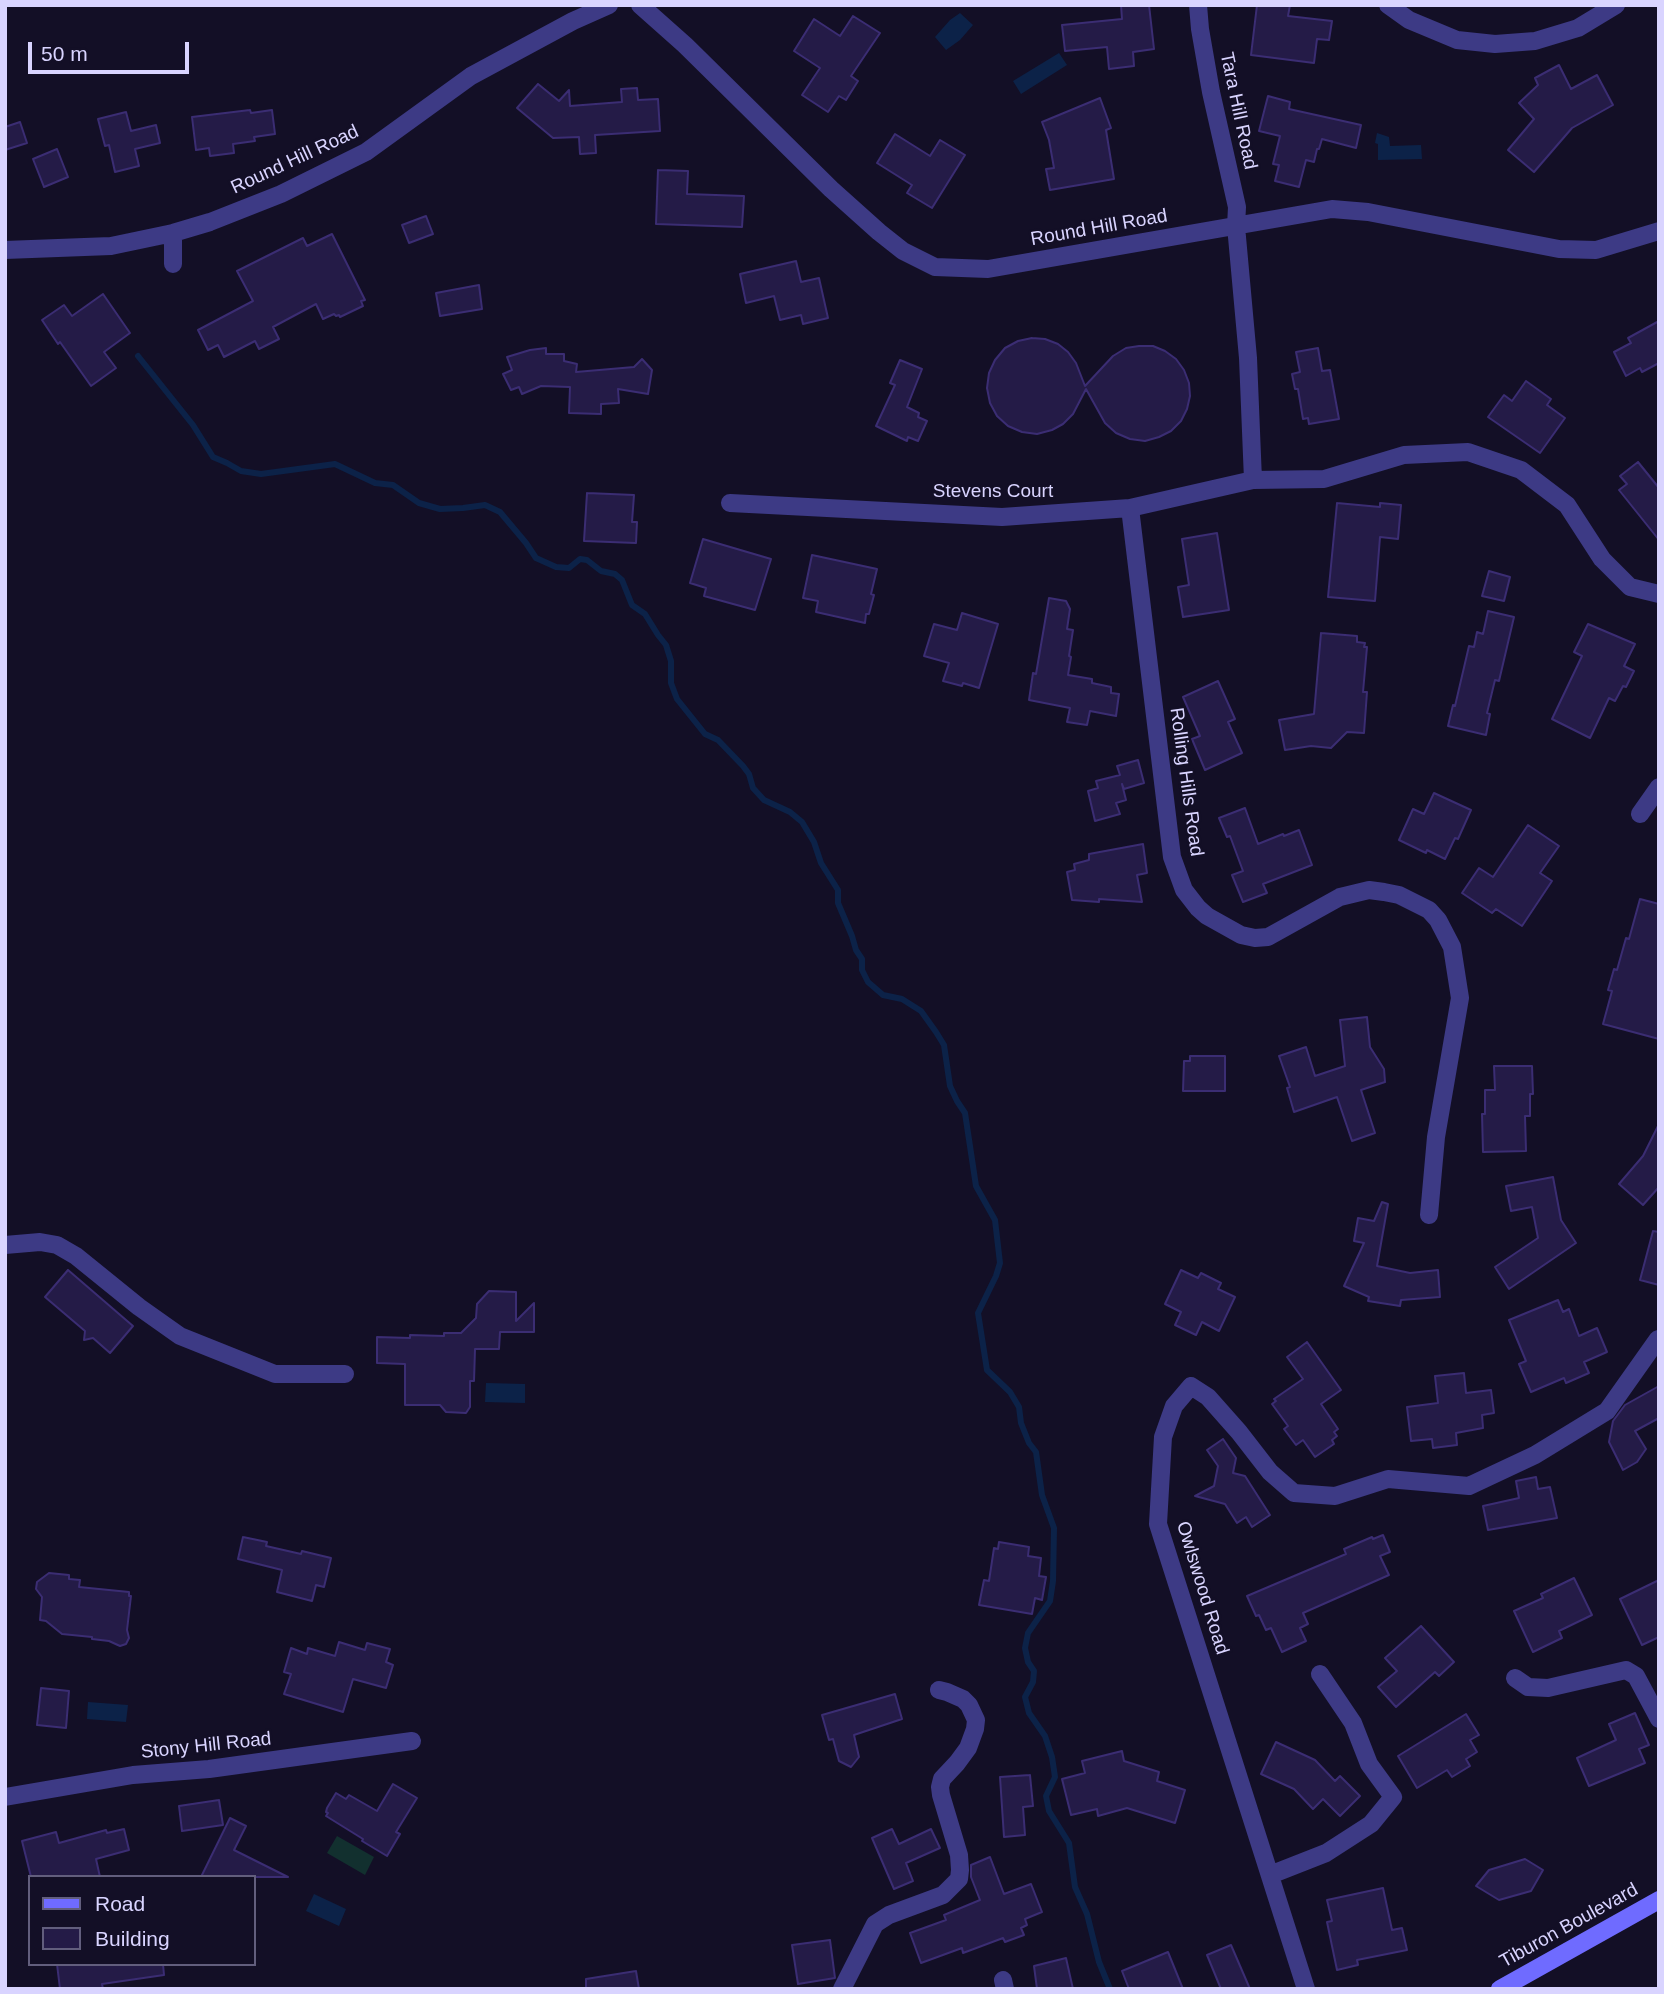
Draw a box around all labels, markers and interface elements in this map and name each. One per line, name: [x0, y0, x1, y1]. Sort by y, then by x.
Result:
scale bar: [32, 28, 192, 72]
text: 50 m: [41, 42, 88, 65]
street label: Tara Hill Road: [1214, 50, 1262, 172]
street label: Round Hill Road: [227, 120, 363, 200]
street label: Round Hill Road: [1029, 205, 1169, 251]
street label: Stevens Court: [933, 481, 1053, 503]
street label: Rolling Hills Road: [1164, 706, 1208, 858]
street label: Owlswood Road: [1171, 1519, 1233, 1657]
street label: Stony Hill Road: [140, 1728, 272, 1764]
legend: [28, 1875, 256, 1966]
street label: Tiburon Boulevard: [1496, 1879, 1642, 1973]
text: Road: [95, 1892, 145, 1915]
text: Building: [95, 1927, 170, 1950]

